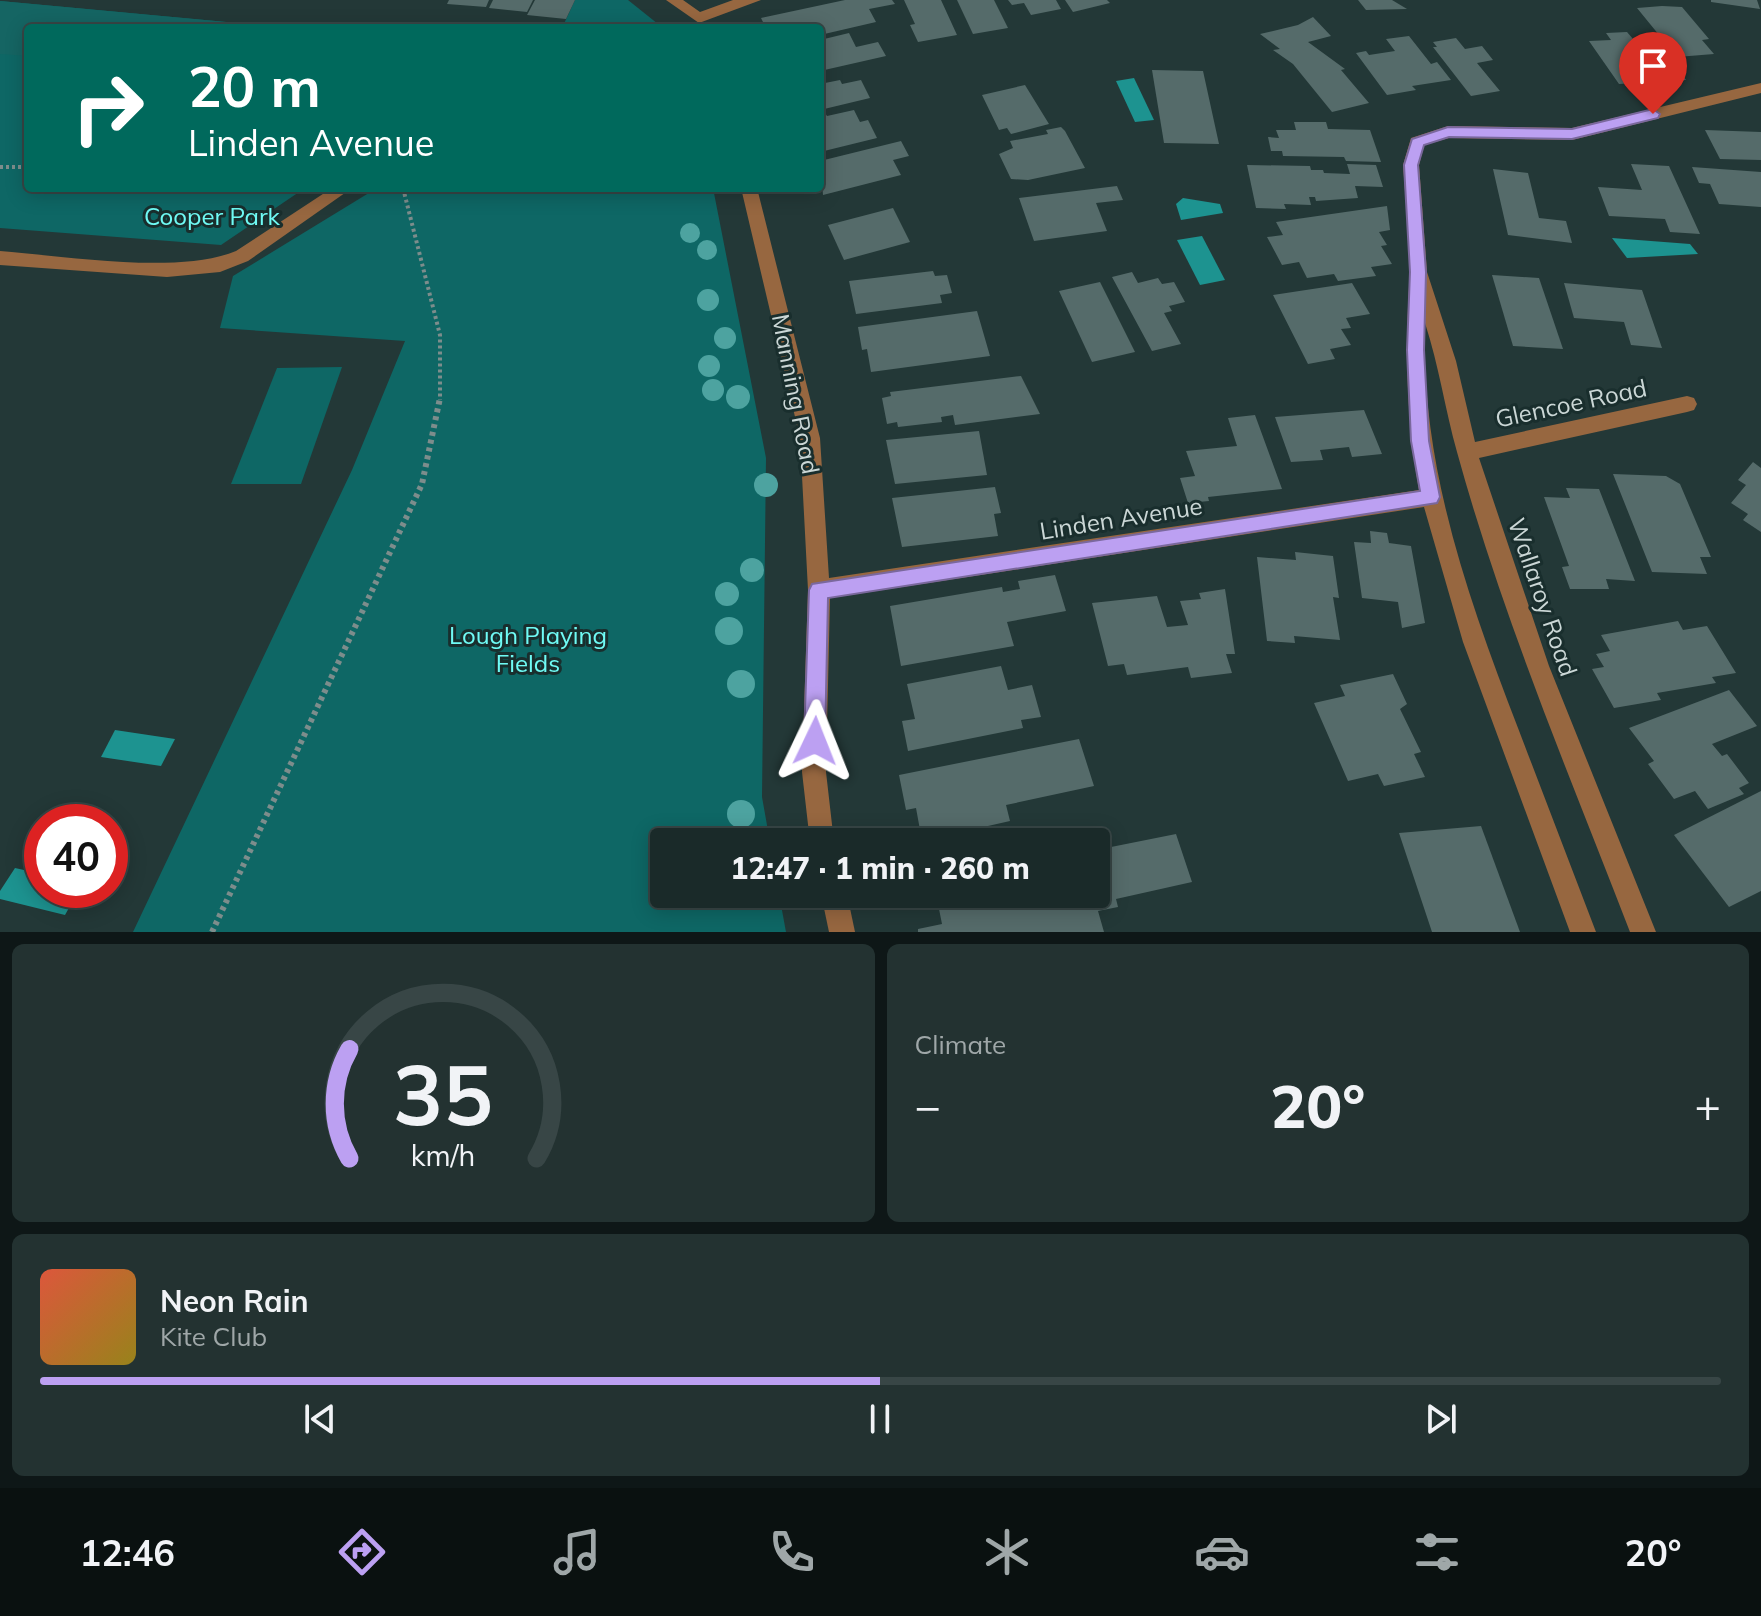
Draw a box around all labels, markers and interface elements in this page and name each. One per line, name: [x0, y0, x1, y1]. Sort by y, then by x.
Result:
pin: [1619, 32, 1687, 114]
icon: arrive: [1631, 44, 1675, 88]
text: 20 m: [188, 51, 321, 121]
icon: right: [56, 56, 160, 160]
text: Linden Avenue: [188, 120, 434, 165]
park label: Cooper Park: [144, 201, 281, 231]
street label: Manning Road: [766, 311, 826, 477]
street label: Glencoe Road: [1493, 372, 1649, 434]
street label: Linden Avenue: [1038, 490, 1204, 546]
street label: Wallaroy Road: [1502, 514, 1584, 680]
park label: Lough Playing Fields: [449, 620, 607, 678]
position arrow: [773, 699, 857, 783]
speed limit sign: 40: [24, 804, 128, 908]
text: 12:47 · 1 min · 260 m: [730, 849, 1030, 887]
text: Climate: [915, 1028, 1006, 1061]
text: 35: [393, 1041, 493, 1146]
text: 20°: [1270, 1068, 1365, 1143]
text: −: [915, 1078, 941, 1133]
text: +: [1695, 1078, 1721, 1133]
text: km/h: [411, 1137, 476, 1173]
text: Neon Rain: [160, 1282, 309, 1320]
text: Kite Club: [160, 1320, 267, 1353]
icon: previous: [298, 1397, 342, 1441]
icon: pause: [858, 1397, 902, 1441]
icon: next: [1419, 1397, 1463, 1441]
icon: directions: [334, 1524, 390, 1580]
icon: music: [549, 1524, 605, 1580]
icon: phone: [764, 1524, 820, 1580]
icon: climate: [979, 1524, 1035, 1580]
icon: car: [1194, 1524, 1250, 1580]
icon: filters: [1409, 1524, 1465, 1580]
text: 12:46: [80, 1530, 175, 1575]
text: 20°: [1625, 1530, 1681, 1575]

